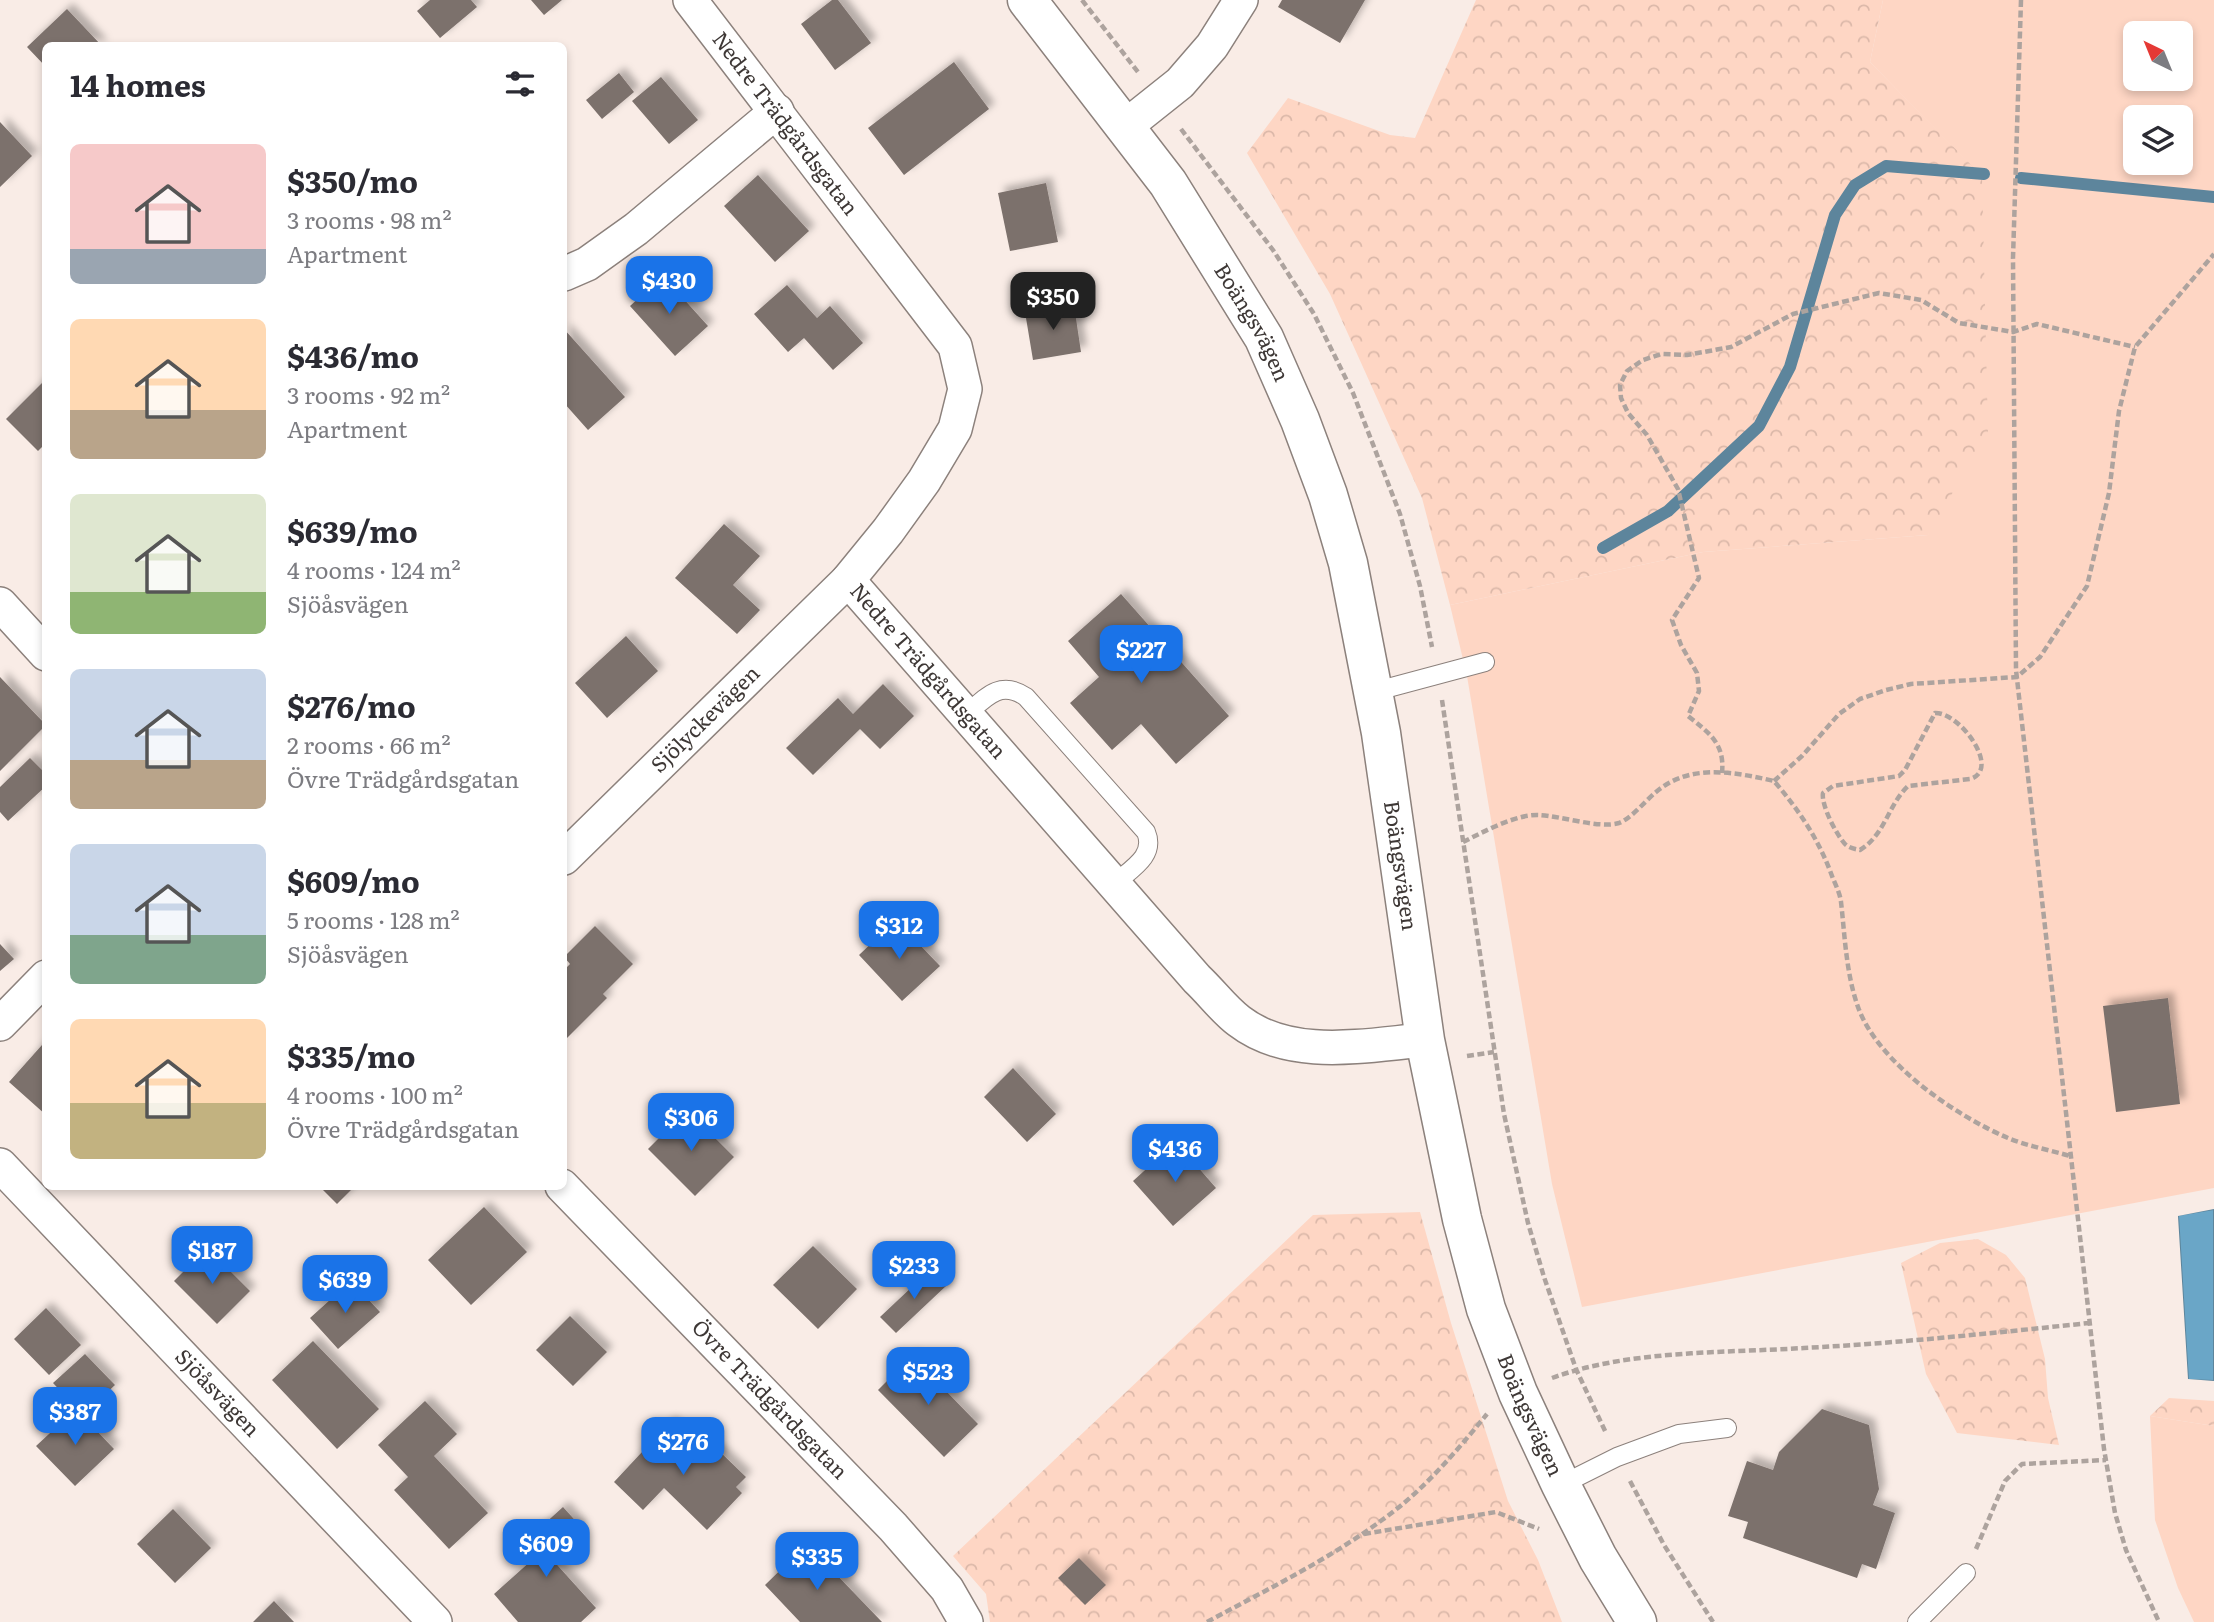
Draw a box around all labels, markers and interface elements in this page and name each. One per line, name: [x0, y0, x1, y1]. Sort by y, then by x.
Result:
north arrow: [2123, 21, 2193, 91]
map controls: [2123, 21, 2193, 175]
street label: Nedre Trädgårdsgatan: [706, 24, 867, 221]
text: 14 homes: [70, 62, 206, 106]
icon: filters: [501, 65, 539, 103]
button: layers: [2123, 105, 2193, 175]
text: $350/mo: [287, 158, 418, 202]
icon: home: [126, 172, 210, 256]
text: 3 rooms · 98 m²: [287, 202, 452, 236]
text: Apartment: [287, 236, 407, 270]
pin: $430: [628, 256, 710, 316]
street label: Boängsvägen: [1208, 256, 1299, 386]
text: $430: [642, 262, 696, 296]
pin: $350: [1012, 272, 1094, 332]
text: $350: [1026, 278, 1080, 312]
text: $436/mo: [287, 333, 419, 377]
icon: home: [126, 347, 210, 431]
text: 3 rooms · 92 m²: [287, 377, 450, 411]
text: Apartment: [287, 411, 407, 445]
text: $639/mo: [287, 508, 418, 552]
icon: home: [126, 522, 210, 606]
text: 4 rooms · 124 m²: [287, 552, 461, 586]
street label: Nedre Trädgårdsgatan: [844, 575, 1015, 764]
text: Sjöåsvägen: [287, 586, 409, 620]
pin: $227: [1100, 626, 1182, 685]
text: $227: [1116, 631, 1166, 665]
street label: Sjölyckevägen: [642, 657, 765, 778]
text: $276/mo: [287, 683, 416, 727]
icon: home: [126, 697, 210, 781]
text: 2 rooms · 66 m²: [287, 727, 451, 761]
text: Övre Trädgårdsgatan: [287, 761, 519, 795]
street label: Boängsvägen: [1378, 798, 1427, 933]
text: $609/mo: [287, 858, 420, 902]
icon: home: [126, 872, 210, 956]
text: 5 rooms · 128 m²: [287, 902, 460, 936]
pin: $312: [858, 902, 940, 961]
text: $312: [875, 907, 923, 941]
text: Sjöåsvägen: [287, 936, 409, 970]
text: $335/mo: [287, 1033, 416, 1077]
icon: home: [126, 1047, 210, 1131]
text: 4 rooms · 100 m²: [287, 1077, 463, 1111]
pin: $306: [650, 1094, 732, 1153]
text: $306: [664, 1099, 718, 1133]
text: Övre Trädgårdsgatan: [287, 1111, 519, 1145]
pin: $436: [1134, 1124, 1216, 1184]
text: $436: [1148, 1130, 1202, 1164]
pin: $187: [171, 1226, 253, 1286]
text: $187: [188, 1232, 236, 1266]
pin: $233: [873, 1242, 955, 1301]
text: $233: [888, 1247, 940, 1281]
pin: $639: [304, 1256, 386, 1315]
text: $639: [318, 1261, 372, 1295]
street label: Övre Trädgårdsgatan: [686, 1311, 856, 1485]
street label: Sjöåsvägen: [169, 1340, 269, 1442]
pin: $523: [887, 1348, 969, 1407]
street label: Boängsvägen: [1491, 1349, 1573, 1481]
text: $523: [902, 1353, 954, 1387]
pin: $387: [34, 1388, 116, 1447]
text: $387: [49, 1393, 101, 1427]
pin: $276: [642, 1418, 724, 1477]
text: $276: [657, 1423, 709, 1457]
pin: $609: [505, 1520, 587, 1579]
text: $609: [519, 1525, 573, 1559]
pin: $335: [776, 1532, 858, 1592]
text: $335: [791, 1538, 843, 1572]

